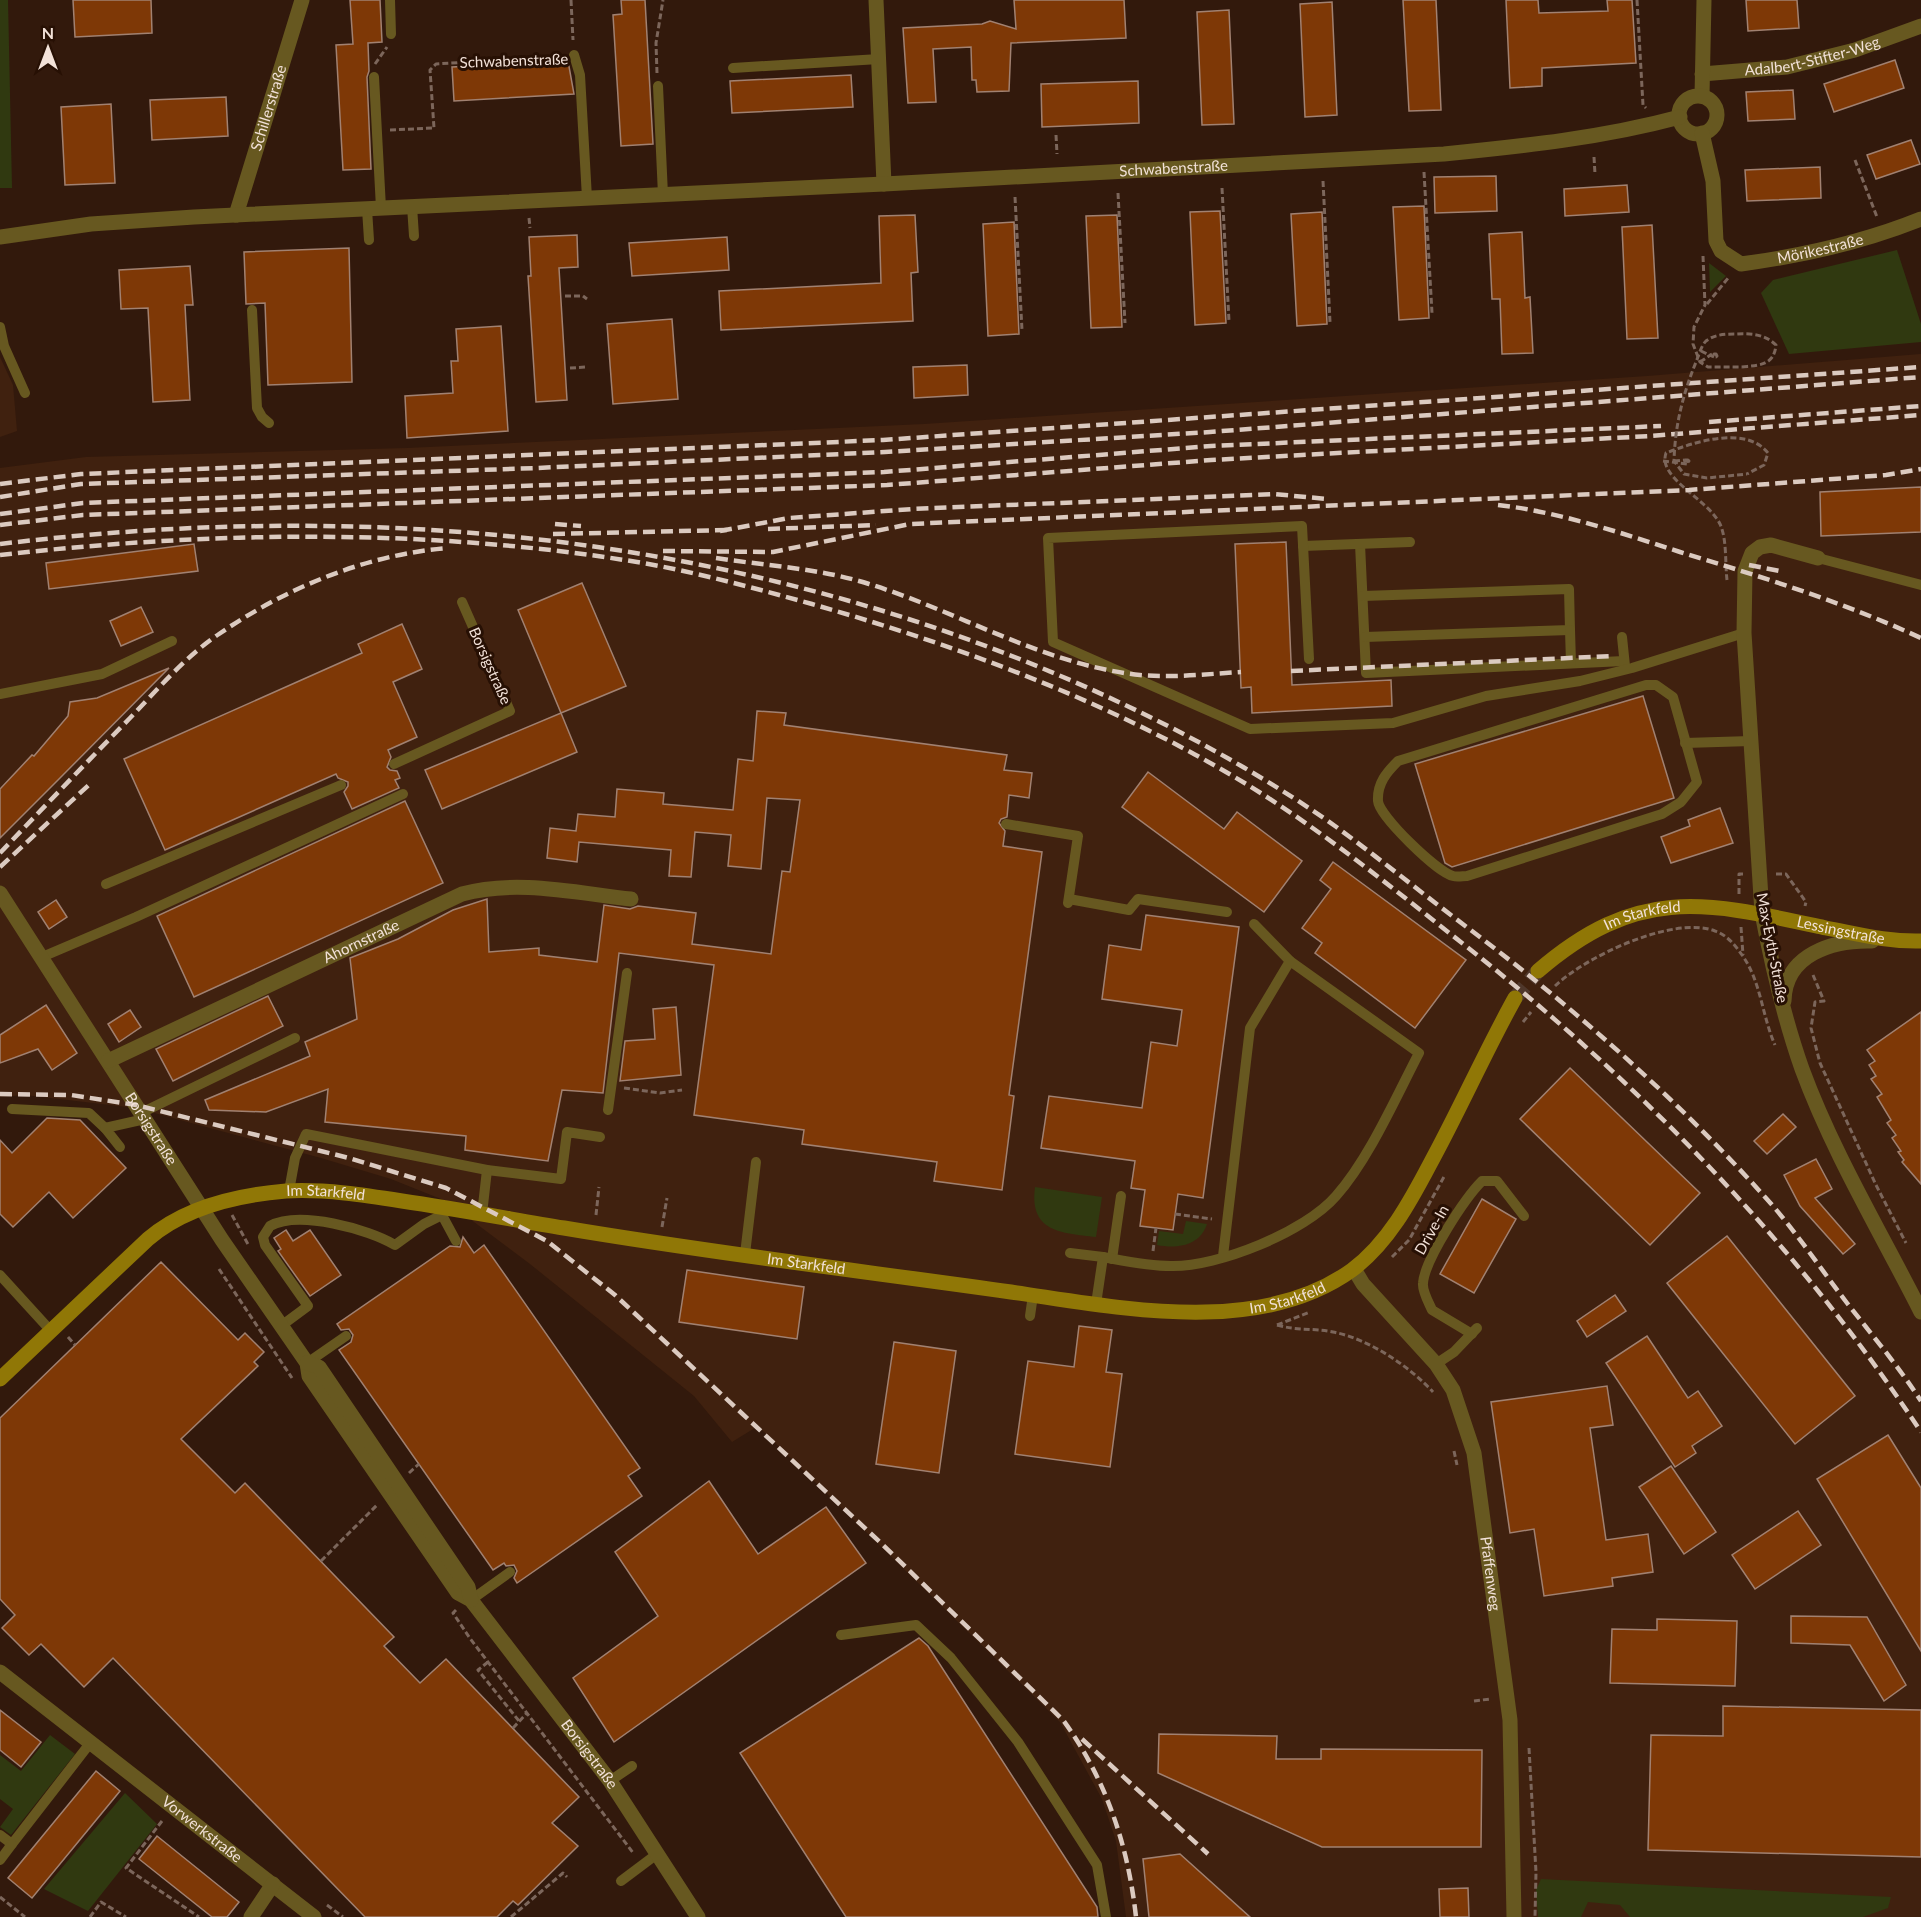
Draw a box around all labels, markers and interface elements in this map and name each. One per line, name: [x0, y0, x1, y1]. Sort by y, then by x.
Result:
north arrow: [18, 18, 78, 78]
text: N: [42, 23, 54, 42]
street label: Adalbert-Stifter-Weg: [1744, 32, 1882, 78]
street label: Schwabenstraße: [459, 49, 569, 71]
street label: Schillerstraße: [246, 62, 290, 153]
street label: Schwabenstraße: [1119, 156, 1228, 179]
street label: Mörikestraße: [1776, 229, 1865, 266]
street label: Borsigstraße: [466, 624, 516, 707]
street label: Max-Eyth-Straße: [1753, 891, 1793, 1005]
street label: Im Starkfeld: [1600, 897, 1681, 933]
street label: Lessingstraße: [1795, 912, 1886, 947]
street label: Ahornstraße: [320, 915, 402, 966]
street label: Borsigstraße: [122, 1089, 182, 1168]
street label: Im Starkfeld: [286, 1181, 366, 1203]
street label: Drive-In: [1410, 1202, 1452, 1257]
street label: Im Starkfeld: [766, 1249, 847, 1277]
street label: Im Starkfeld: [1248, 1277, 1328, 1317]
street label: Pfaffenweg: [1477, 1535, 1505, 1612]
street label: Borsigstraße: [558, 1715, 623, 1792]
street label: Vorwerkstraße: [159, 1792, 246, 1866]

